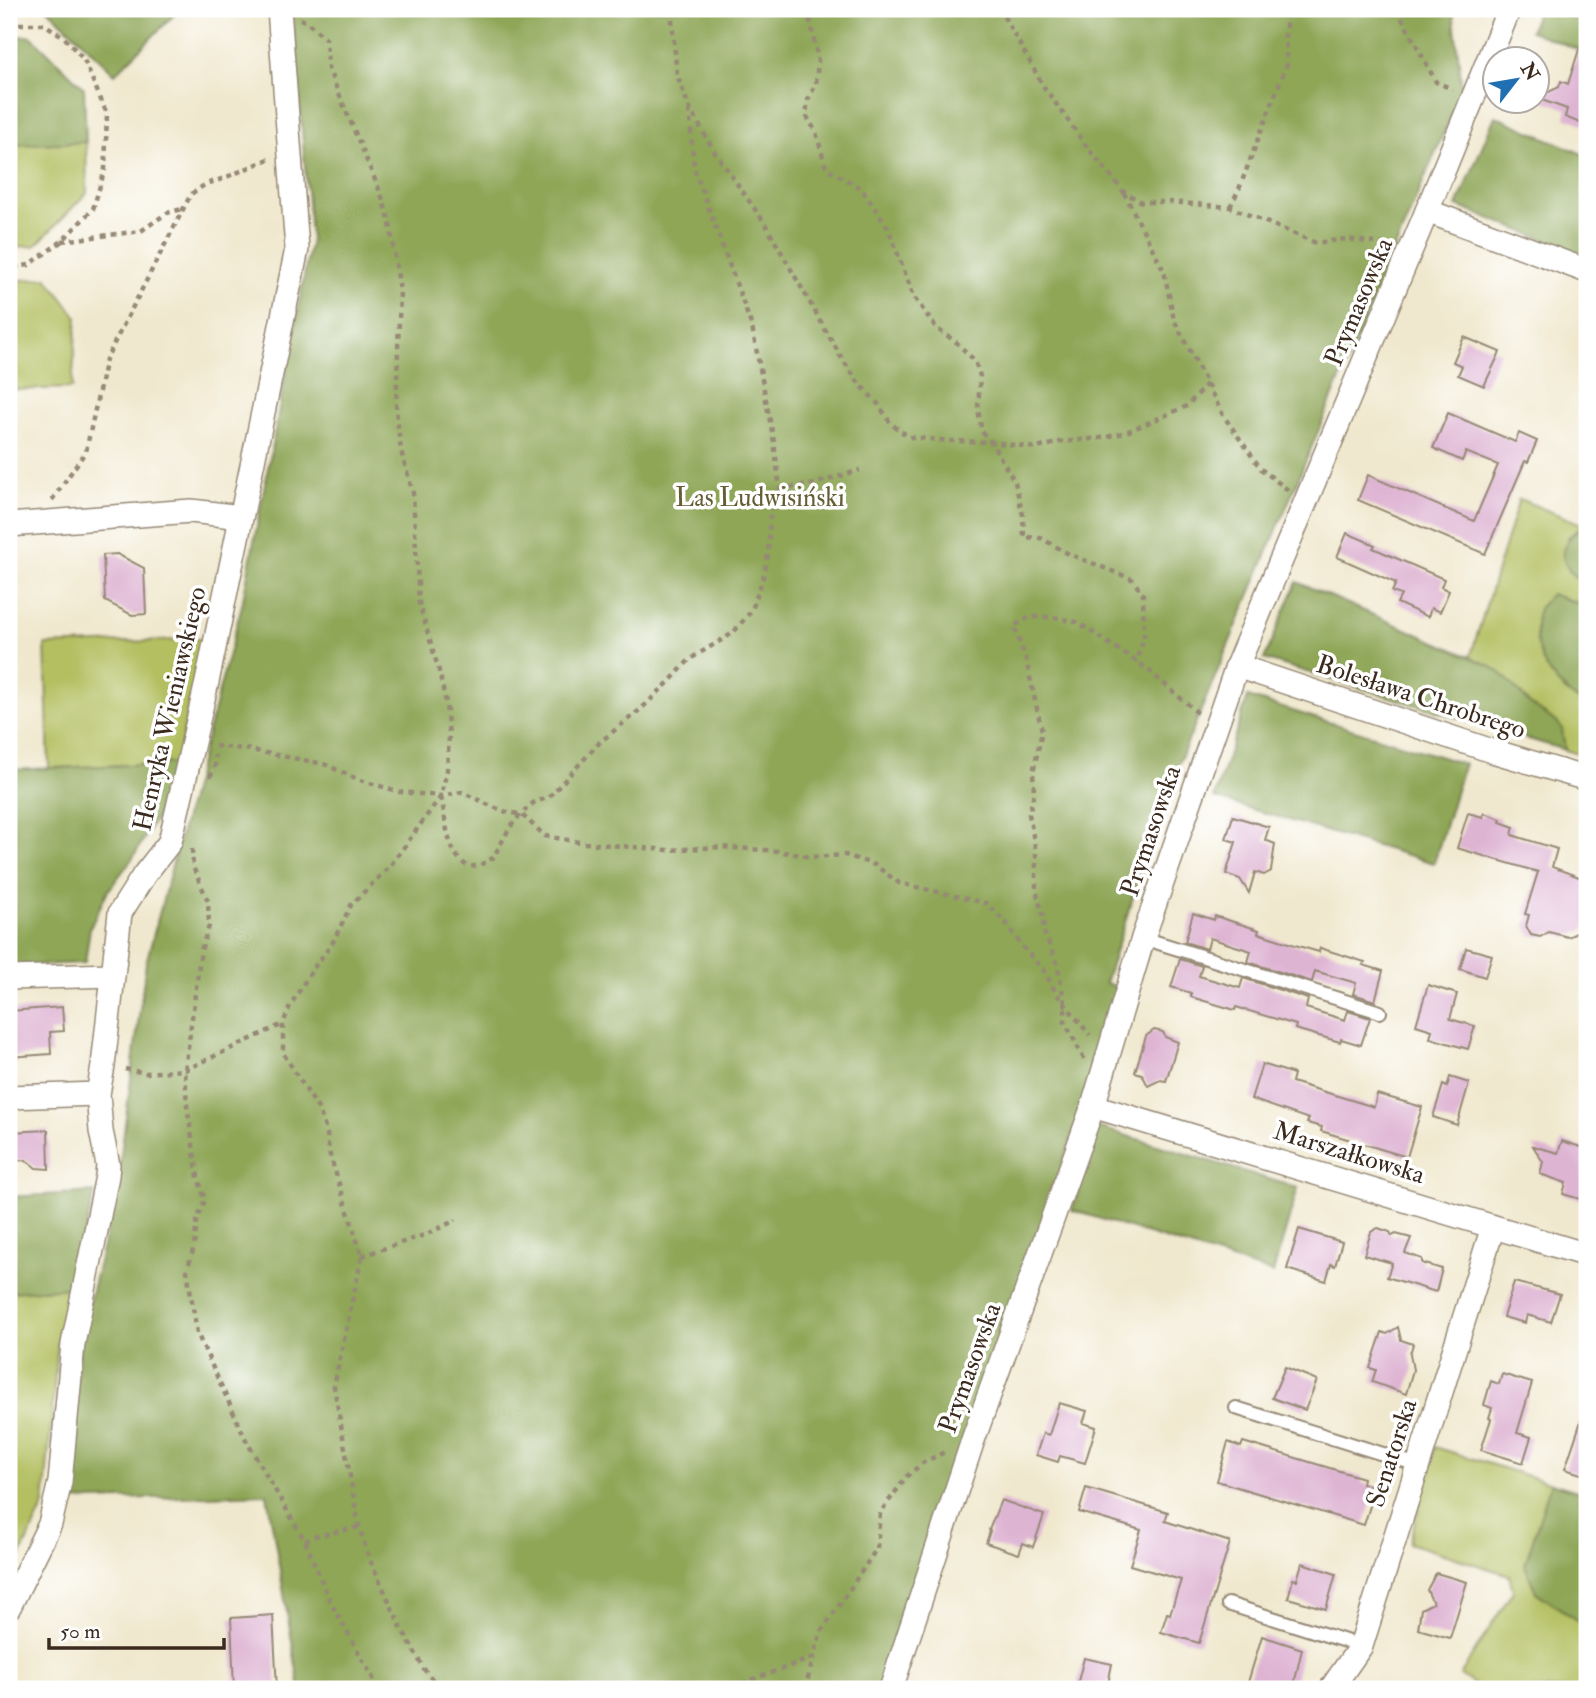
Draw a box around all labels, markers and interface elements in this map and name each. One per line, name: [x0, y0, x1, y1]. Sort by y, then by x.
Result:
north arrow: [1480, 46, 1550, 116]
text: N: [1515, 57, 1545, 86]
street label: Prymasowska: [1318, 233, 1400, 371]
park label: Las Ludwisiński: [675, 482, 845, 514]
street label: Henryka Wieniawskiego: [126, 584, 214, 834]
street label: Bolesława Chrobrego: [1312, 648, 1530, 746]
street label: Prymasowska: [1114, 761, 1188, 901]
street label: Marszałkowska: [1270, 1115, 1429, 1191]
street label: Prymasowska: [932, 1298, 1008, 1437]
street label: Senatorska: [1360, 1395, 1425, 1511]
scale bar: [49, 1607, 224, 1651]
text: 50 m: [60, 1618, 101, 1645]

